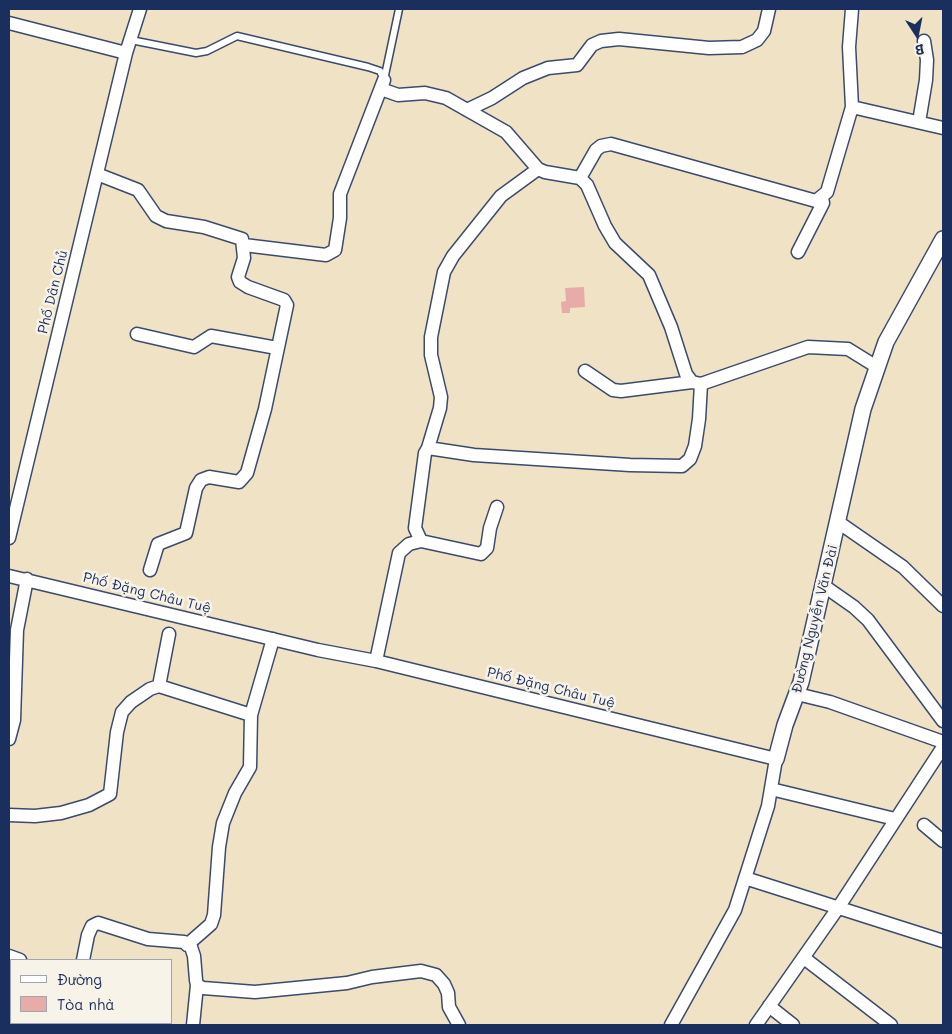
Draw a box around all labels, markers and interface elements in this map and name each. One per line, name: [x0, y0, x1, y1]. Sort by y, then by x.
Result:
north arrow: [892, 10, 942, 60]
text: B: [914, 40, 926, 60]
street label: Phố Dân Chủ: [35, 249, 71, 335]
street label: Đường Nguyễn Văn Đài: [788, 543, 842, 695]
street label: Phố Đặng Châu Tuệ: [81, 569, 213, 617]
street label: Phố Đặng Châu Tuệ: [485, 664, 617, 712]
legend: [10, 959, 172, 1024]
text: Đường: [57, 969, 102, 989]
text: Tòa nhà: [57, 994, 115, 1014]

